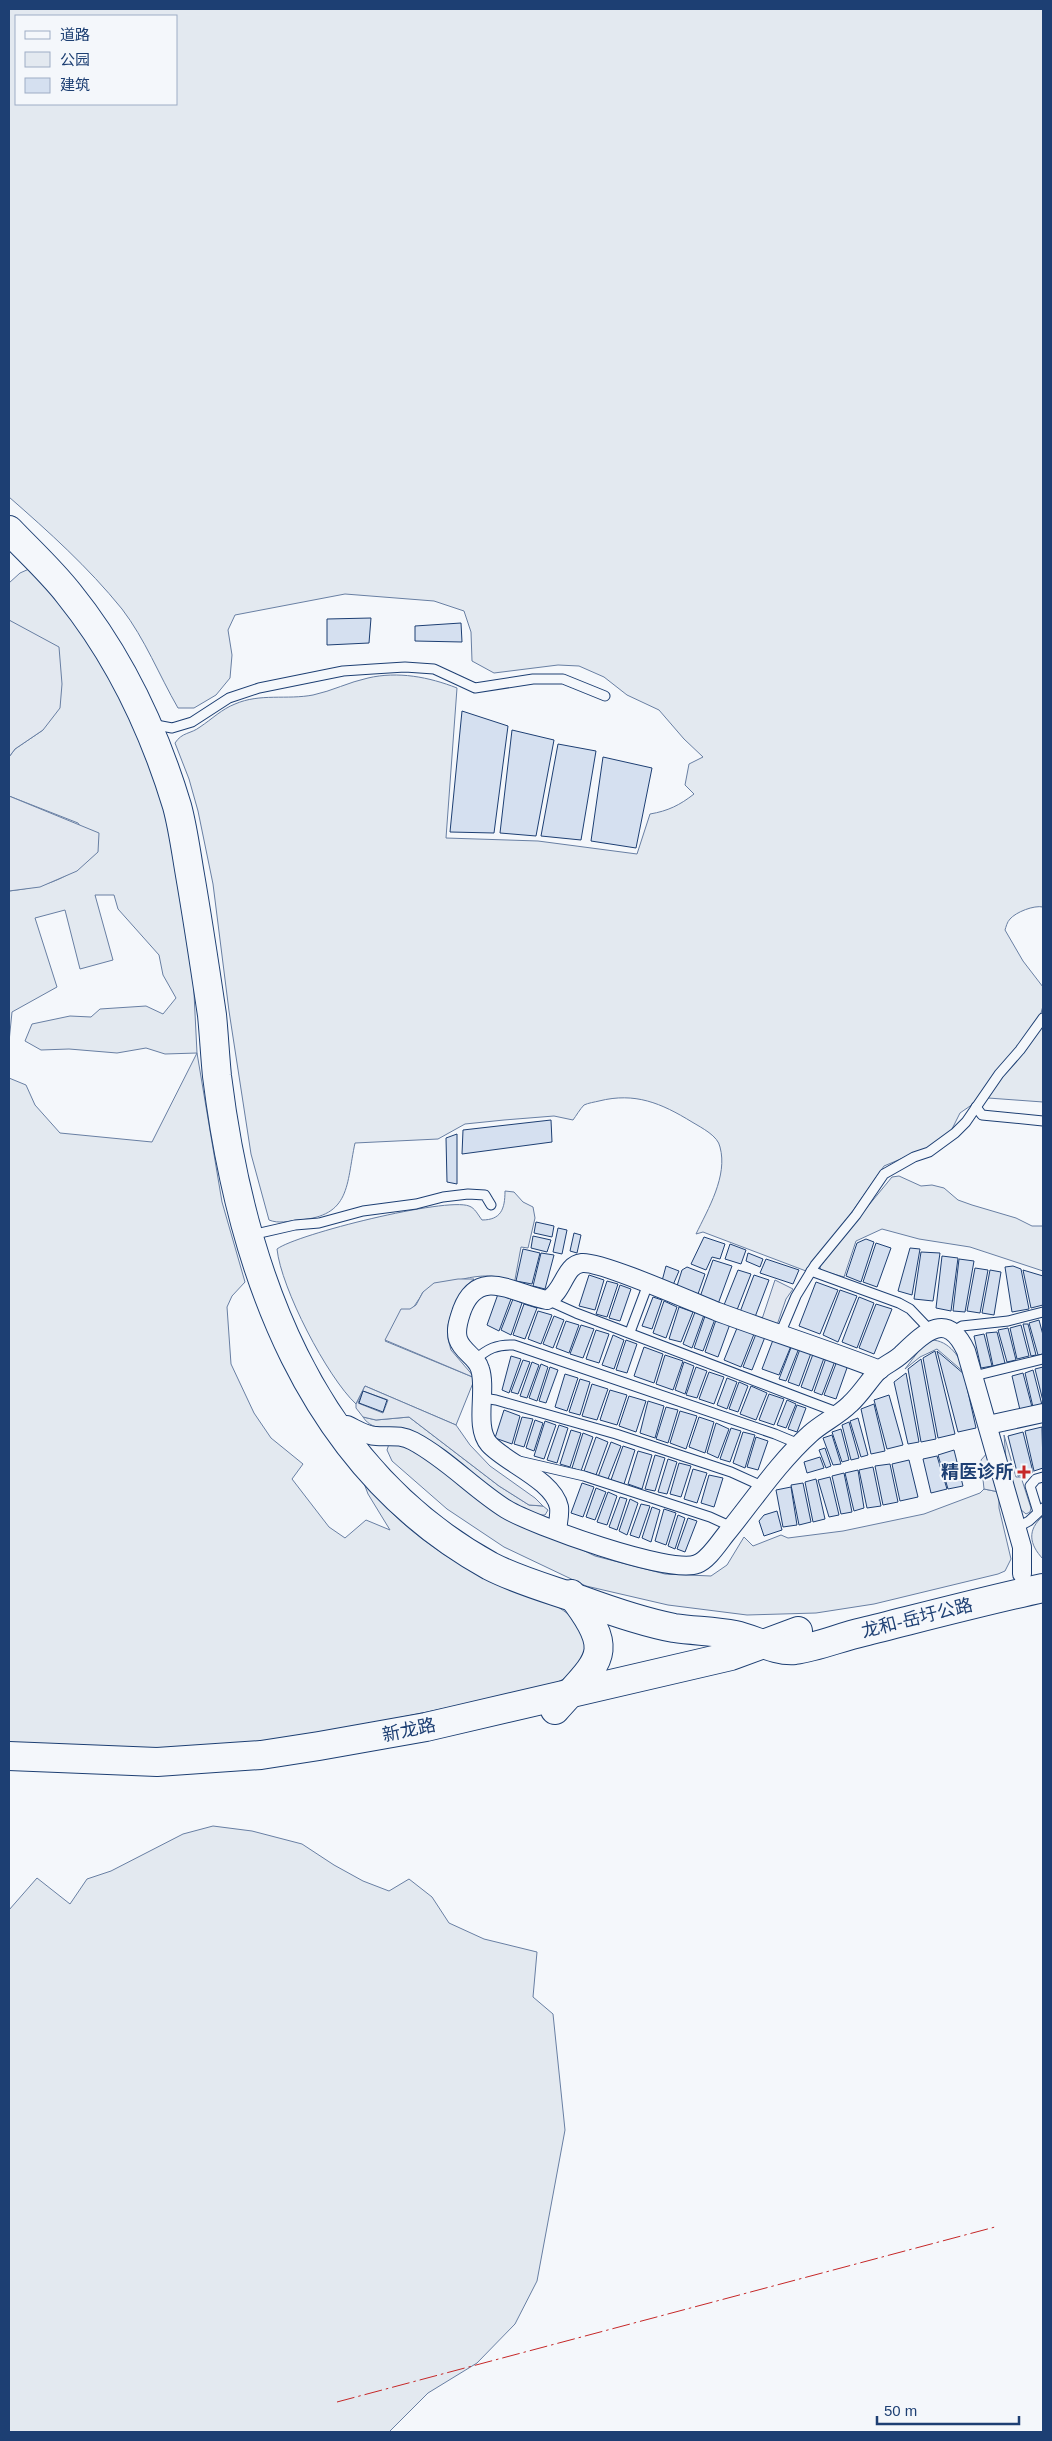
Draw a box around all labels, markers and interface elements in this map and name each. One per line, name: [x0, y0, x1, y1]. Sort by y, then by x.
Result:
legend: [15, 15, 178, 105]
text: 道路: [60, 26, 90, 43]
text: 公园: [60, 51, 90, 68]
text: 建筑: [60, 76, 90, 93]
place label: 精医诊所: [941, 1462, 1013, 1482]
marker: 精医诊所: [1017, 1465, 1031, 1479]
street label: 龙和-岳圩公路: [859, 1595, 975, 1641]
street label: 新龙路: [381, 1715, 437, 1745]
scale bar: [877, 2394, 1020, 2426]
text: 50 m: [884, 2402, 917, 2419]

